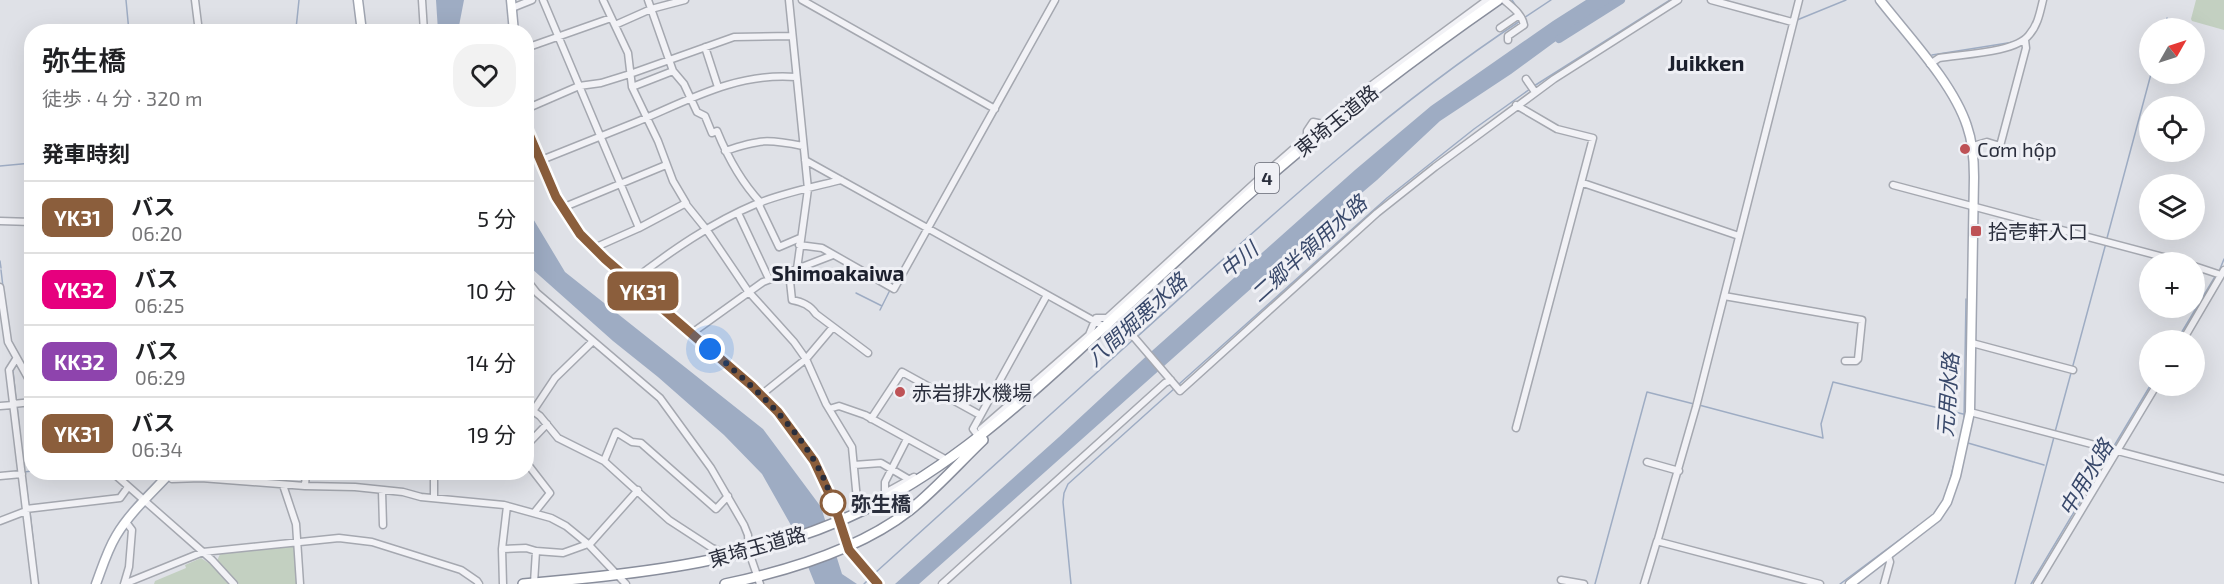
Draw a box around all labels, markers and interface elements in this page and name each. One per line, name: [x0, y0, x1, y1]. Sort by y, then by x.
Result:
north arrow: [2139, 18, 2205, 84]
map controls: [2139, 18, 2205, 396]
text: 弥生橋: [42, 43, 126, 77]
button: heart: [453, 44, 516, 107]
district label: Juikken: [1667, 49, 1745, 75]
street label: 東埼玉道路: [1290, 79, 1382, 161]
text: 徒歩 · 4 分 · 320 m: [42, 86, 202, 110]
button: locate: [2139, 96, 2205, 162]
place label: Cơm hộp: [1977, 137, 2057, 161]
text: 発車時刻: [42, 140, 130, 166]
marker: Cơm hộp: [1958, 142, 1972, 156]
road number: 4: [1255, 163, 1279, 193]
button: layers: [2139, 174, 2205, 240]
water label: 二郷半領用水路: [1245, 188, 1372, 306]
text: バス: [131, 193, 175, 219]
text: YK31: [54, 205, 101, 230]
text: 5 分: [477, 205, 516, 231]
place label: 拾壱軒入口: [1988, 219, 2088, 243]
text: 06:20: [131, 221, 183, 245]
marker: 拾壱軒入口: [1969, 224, 1983, 238]
water label: 中川: [1214, 235, 1264, 282]
button: +: [2139, 252, 2205, 318]
district label: Shimoakaiwa: [772, 260, 904, 285]
text: バス: [134, 265, 178, 291]
water label: 八間堀悪水路: [1081, 266, 1193, 370]
line badge: YK31: [601, 272, 685, 310]
text: YK32: [54, 277, 104, 302]
text: 10 分: [467, 277, 516, 303]
text: YK31: [619, 279, 667, 304]
text: 06:25: [134, 293, 184, 317]
button: −: [2139, 330, 2205, 396]
your location: [695, 334, 725, 364]
text: バス: [135, 337, 179, 363]
text: KK32: [54, 349, 105, 374]
text: 14 分: [467, 349, 516, 375]
water label: 元用水路: [1932, 350, 1963, 438]
text: 06:29: [135, 365, 186, 389]
place label: 赤岩排水機場: [912, 380, 1032, 404]
marker: 赤岩排水機場: [893, 385, 907, 399]
text: バス: [131, 409, 175, 435]
text: YK31: [54, 421, 101, 446]
text: 19 分: [468, 421, 516, 447]
water label: 中用水路: [2053, 433, 2118, 519]
text: 06:34: [131, 437, 183, 461]
marker: 弥生橋: [820, 490, 846, 516]
place label: 弥生橋: [851, 491, 911, 515]
street label: 東埼玉道路: [706, 521, 808, 571]

